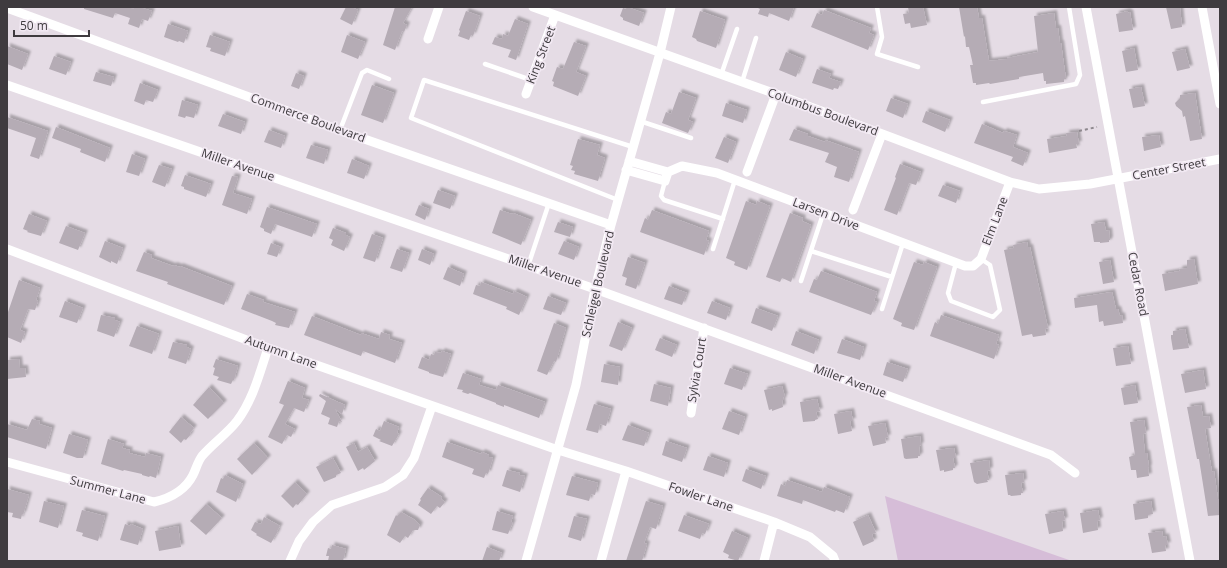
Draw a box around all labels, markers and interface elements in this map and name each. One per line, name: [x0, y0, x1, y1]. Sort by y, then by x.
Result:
scale bar: [14, 12, 89, 38]
text: 50 m: [20, 17, 48, 34]
street label: King Street: [522, 23, 559, 86]
street label: Columbus Boulevard: [765, 84, 881, 139]
street label: Commerce Boulevard: [248, 89, 368, 146]
street label: Miller Avenue: [199, 144, 277, 185]
street label: Center Street: [1131, 153, 1207, 184]
street label: Larsen Drive: [790, 193, 862, 234]
street label: Elm Lane: [977, 194, 1012, 248]
street label: Schleigel Boulevard: [577, 229, 618, 339]
street label: Miller Avenue: [506, 250, 584, 291]
street label: Cedar Road: [1124, 250, 1153, 317]
street label: Autumn Lane: [243, 331, 320, 372]
street label: Sylvia Court: [683, 336, 710, 404]
street label: Miller Avenue: [811, 359, 889, 402]
street label: Summer Lane: [68, 471, 148, 508]
street label: Fowler Lane: [666, 477, 736, 516]

